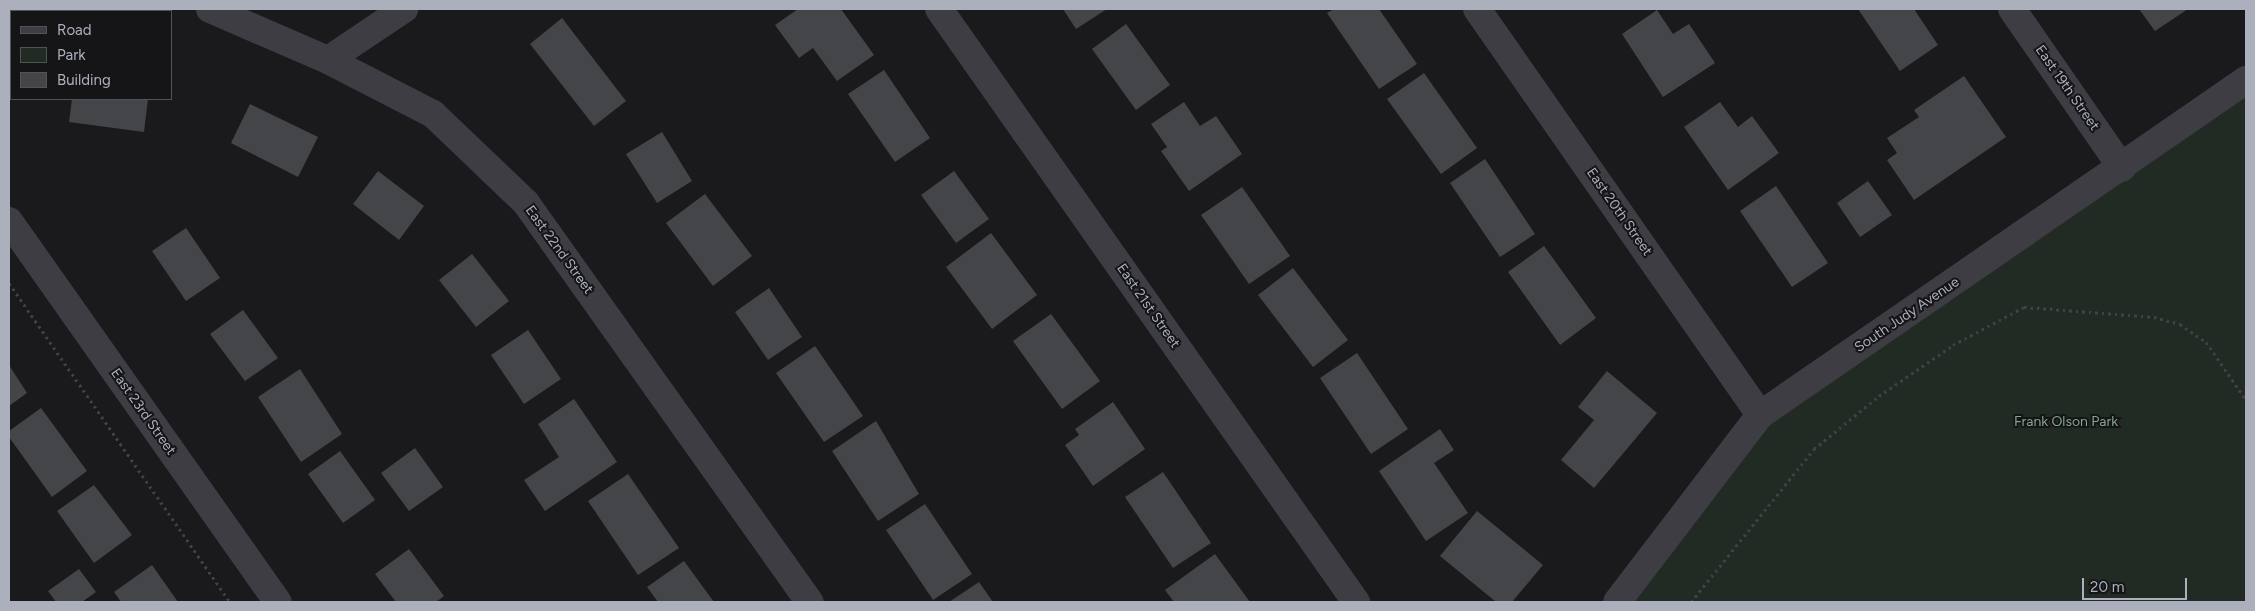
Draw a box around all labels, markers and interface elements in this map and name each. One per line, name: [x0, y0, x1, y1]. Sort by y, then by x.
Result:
legend: [10, 10, 172, 100]
text: Road: [57, 21, 92, 39]
street label: East 19th Street: [2031, 42, 2103, 134]
text: Park: [57, 46, 86, 64]
text: Building: [57, 71, 111, 89]
street label: East 20th Street: [1583, 165, 1655, 259]
street label: East 22nd Street: [521, 203, 597, 297]
street label: East 21st Street: [1113, 261, 1183, 351]
street label: South Judy Avenue: [1852, 274, 1962, 356]
street label: East 23rd Street: [107, 366, 179, 458]
park label: Frank Olson Park: [2014, 414, 2118, 430]
scale bar: [2085, 568, 2190, 600]
text: 20 m: [2090, 578, 2124, 596]

